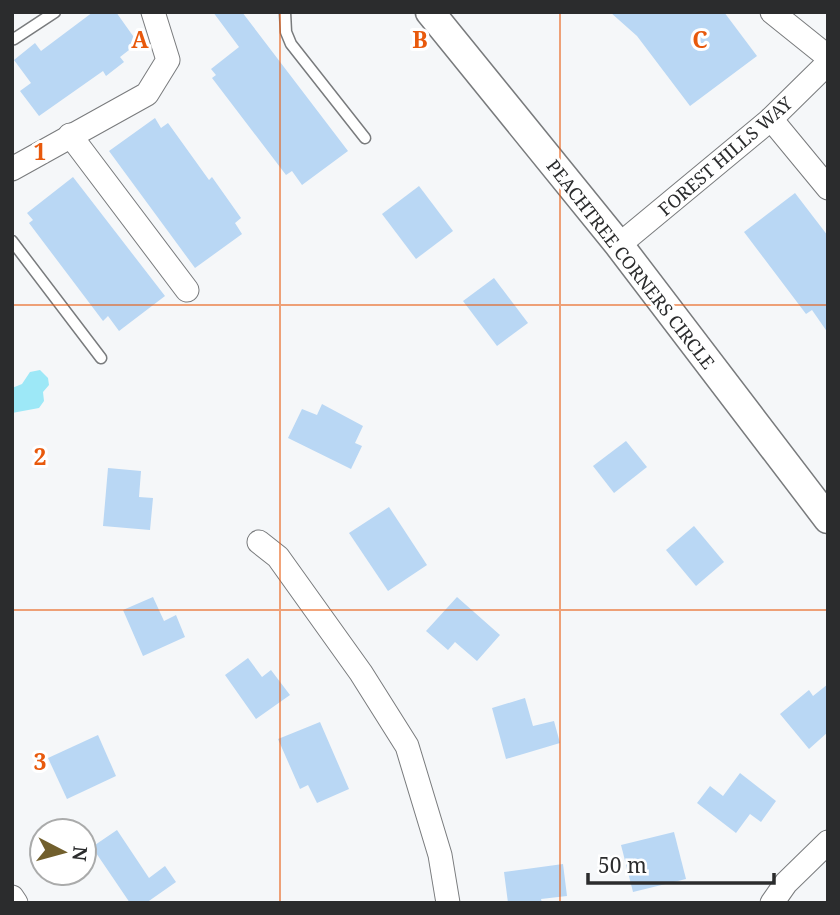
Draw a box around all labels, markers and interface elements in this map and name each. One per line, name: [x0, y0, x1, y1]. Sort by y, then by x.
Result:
text: A: [131, 23, 149, 55]
text: B: [412, 23, 428, 55]
text: C: [692, 23, 708, 55]
street label: FOREST HILLS WAY: [653, 91, 798, 221]
text: 1: [34, 135, 47, 167]
street label: PEACHTREE CORNERS CIRCLE: [542, 154, 720, 374]
text: 2: [34, 440, 47, 472]
text: 3: [34, 745, 47, 777]
north arrow: [28, 817, 98, 887]
scale bar: [588, 842, 774, 886]
text: N: [66, 845, 94, 863]
text: 50 m: [598, 851, 647, 879]

